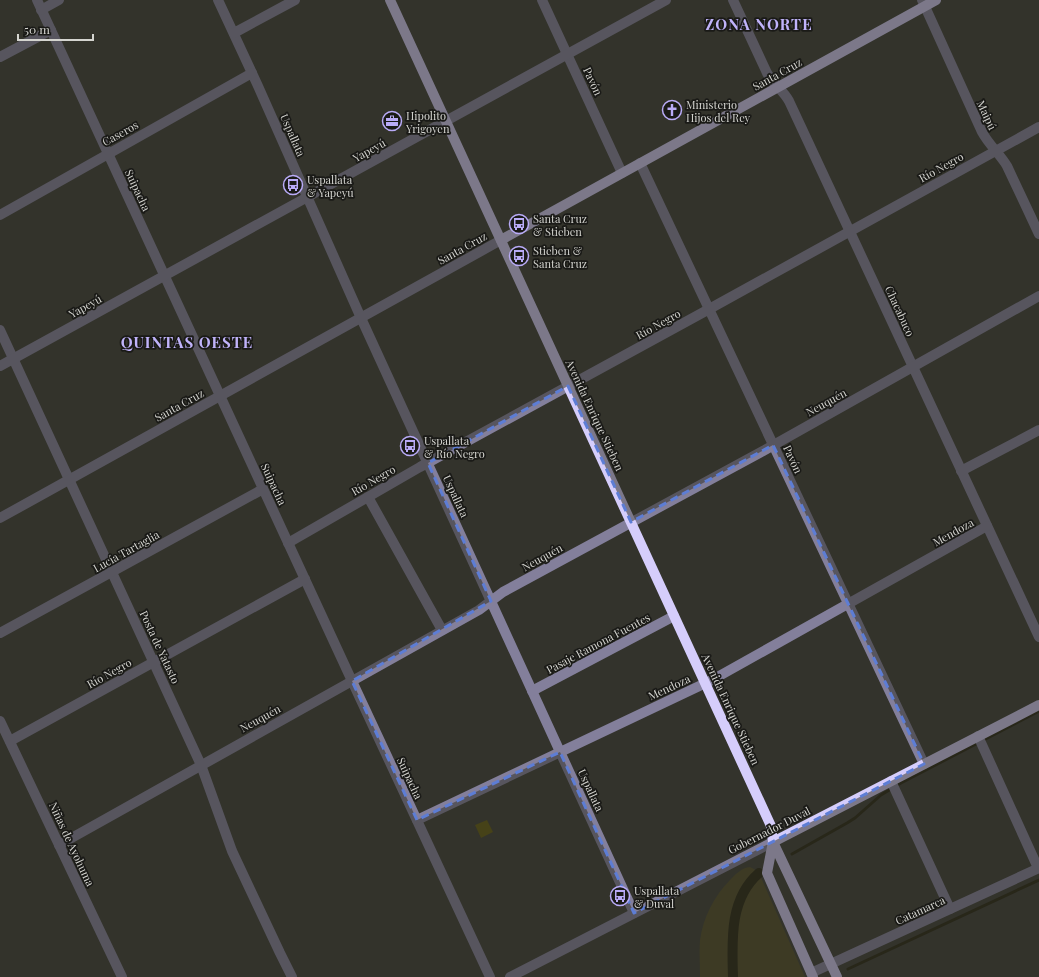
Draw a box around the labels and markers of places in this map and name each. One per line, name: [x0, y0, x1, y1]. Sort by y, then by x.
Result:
place label: Ministerio Hijos del Rey: [686, 97, 751, 125]
church icon: Ministerio Hijos del Rey: [661, 99, 683, 121]
place label: Hipolito Yrigoyen: [405, 108, 450, 136]
office icon: Hipolito Yrigoyen: [381, 110, 403, 132]
place label: Uspallata & Yapeyú: [307, 172, 354, 200]
bus stop icon: Uspallata & Yapeyú: [282, 174, 304, 196]
place label: Santa Cruz & Stieben: [533, 211, 587, 239]
bus stop icon: Santa Cruz & Stieben: [508, 213, 530, 235]
place label: Stieben & Santa Cruz: [533, 243, 587, 271]
bus stop icon: Stieben & Santa Cruz: [508, 245, 530, 267]
place label: Uspallata & Río Negro: [424, 433, 485, 461]
bus stop icon: Uspallata & Río Negro: [399, 435, 421, 457]
place label: Uspallata & Duval: [634, 883, 680, 911]
bus stop icon: Uspallata & Duval: [609, 885, 631, 907]

